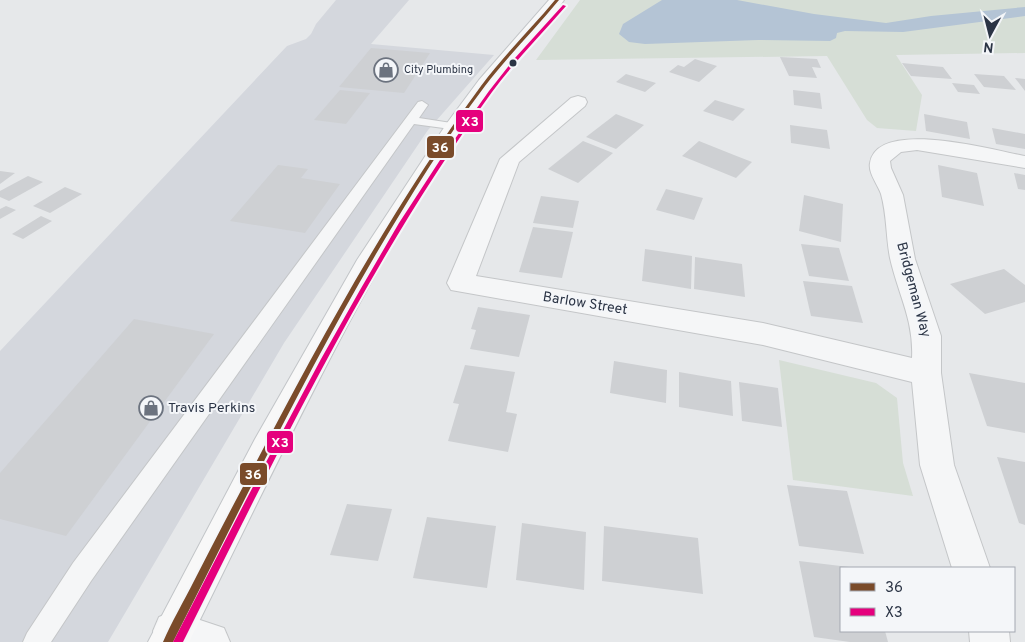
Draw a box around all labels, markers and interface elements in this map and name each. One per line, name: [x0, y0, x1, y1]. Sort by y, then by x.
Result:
north arrow: [965, 10, 1015, 60]
text: N: [983, 37, 995, 55]
shop icon: City Plumbing: [373, 57, 399, 83]
unlabelled marker: [508, 58, 518, 68]
place label: City Plumbing: [404, 63, 473, 77]
line badge: X3: [455, 109, 484, 133]
text: X3: [461, 114, 479, 131]
line badge: 36: [426, 135, 455, 159]
text: 36: [432, 140, 449, 157]
street label: Bridgeman Way: [892, 240, 934, 340]
street label: Barlow Street: [541, 289, 629, 319]
shop icon: Travis Perkins: [138, 395, 164, 421]
place label: Travis Perkins: [168, 400, 255, 417]
line badge: X3: [266, 430, 294, 454]
text: X3: [271, 435, 289, 452]
line badge: 36: [239, 462, 268, 486]
text: 36: [245, 467, 262, 484]
legend: [840, 567, 1015, 632]
text: 36: [885, 579, 903, 598]
text: X3: [885, 604, 903, 623]

